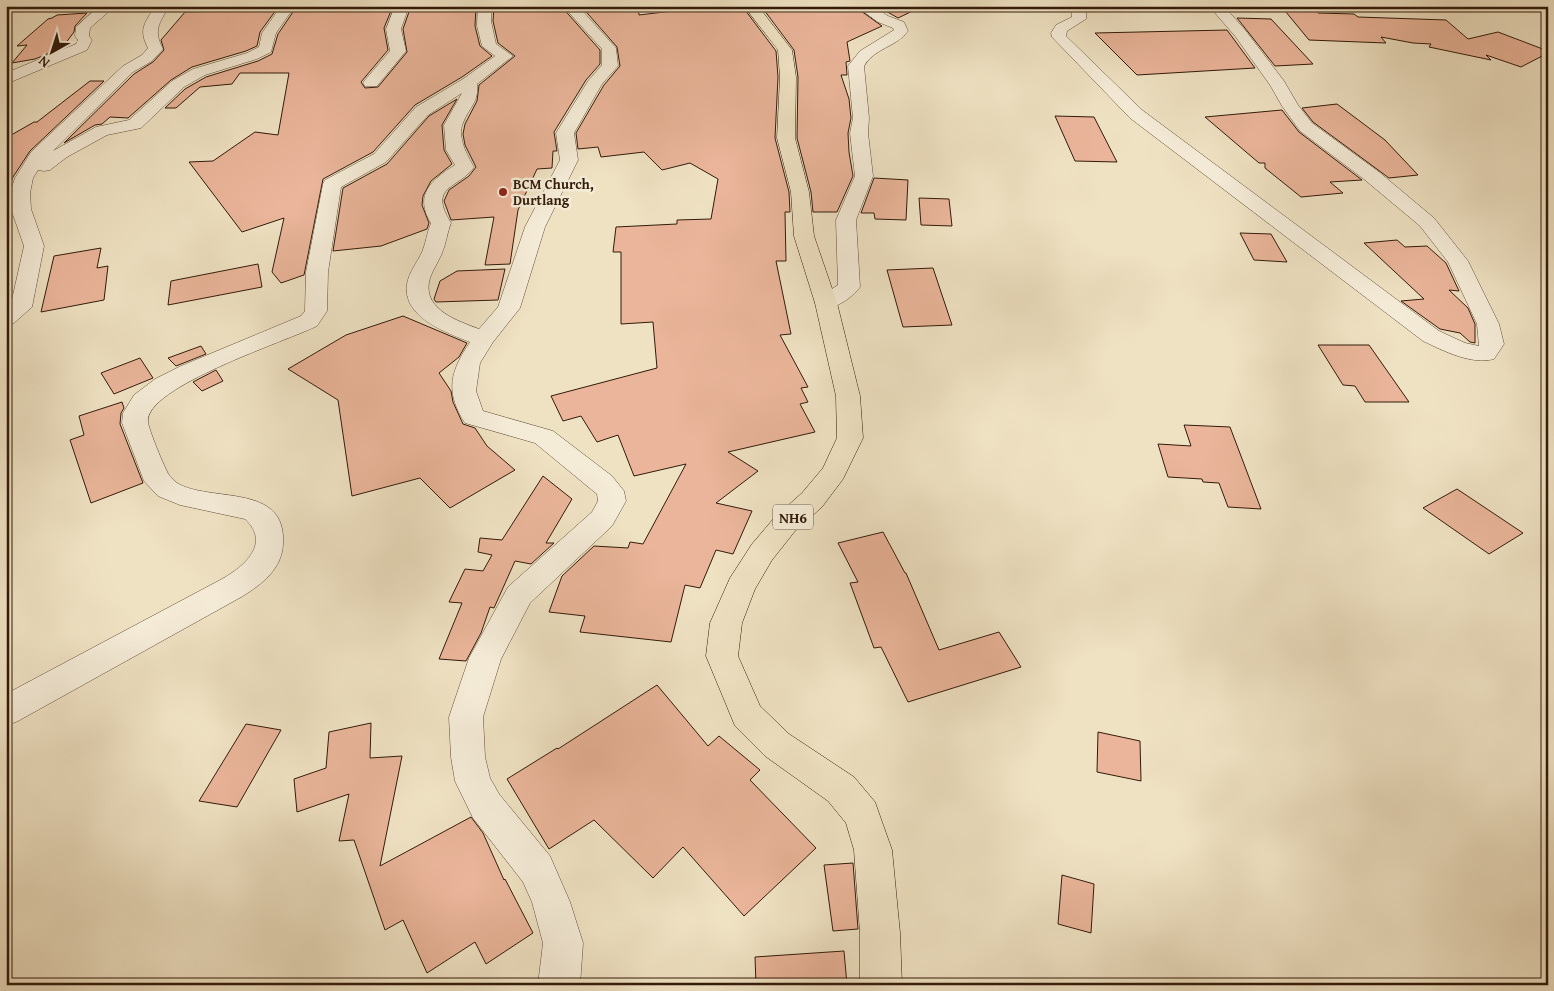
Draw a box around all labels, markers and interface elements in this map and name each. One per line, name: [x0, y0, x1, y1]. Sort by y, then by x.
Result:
north arrow: [28, 28, 78, 78]
text: N: [33, 51, 54, 73]
place label: BCM Church, Durtlang: [513, 174, 594, 210]
marker: BCM Church, Durtlang: [497, 186, 509, 198]
road number: NH6: [773, 504, 813, 530]

